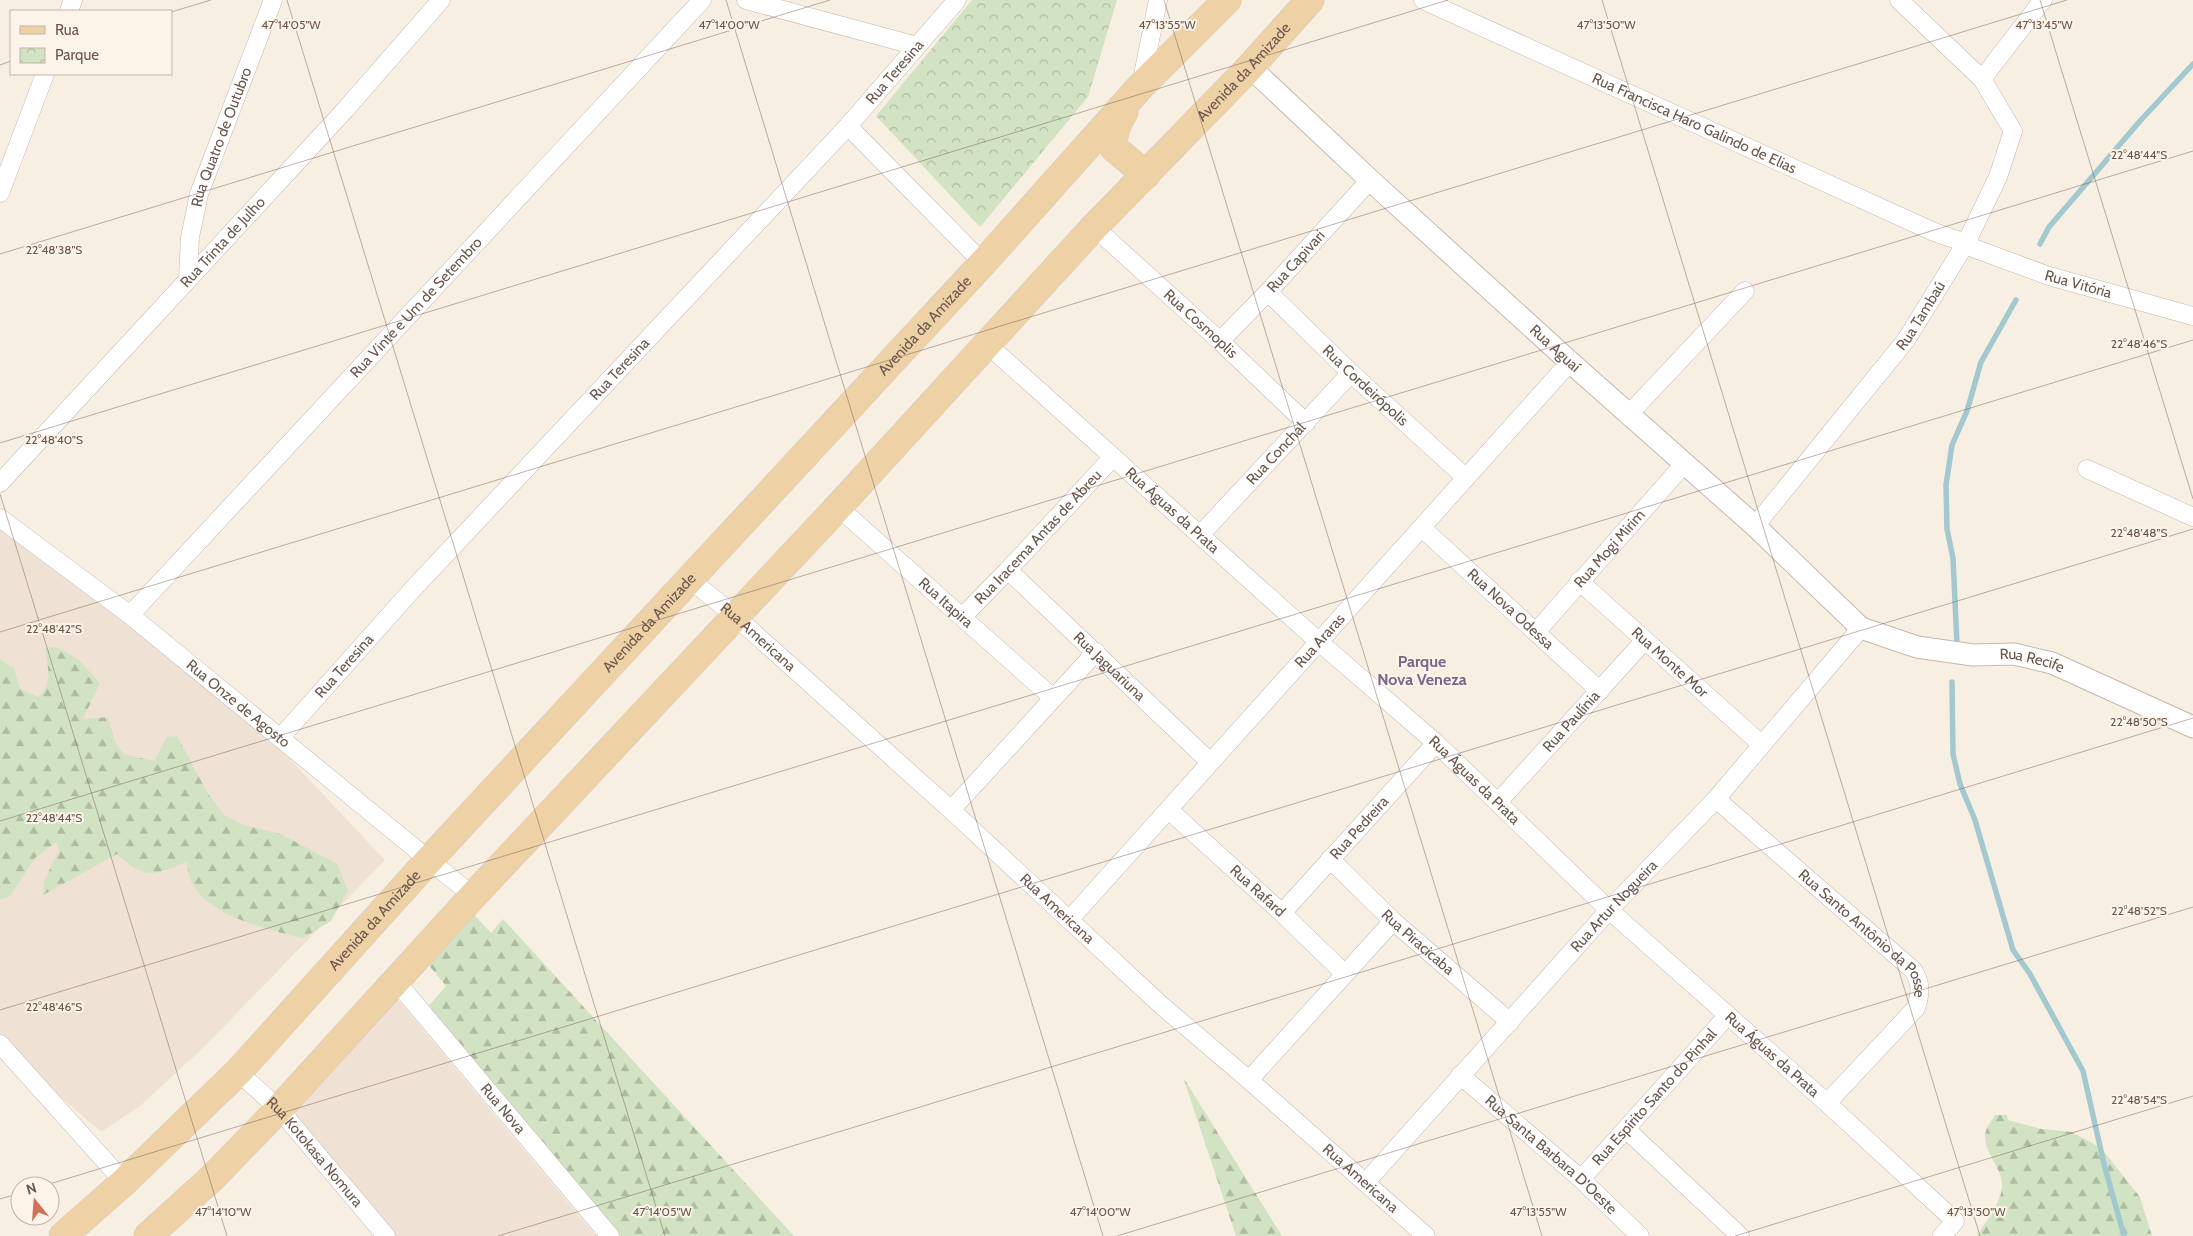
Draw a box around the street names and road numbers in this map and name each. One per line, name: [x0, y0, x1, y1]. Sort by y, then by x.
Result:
street label: Avenida da Amizade: [1193, 19, 1295, 125]
street label: Rua Teresina: [862, 36, 928, 108]
street label: Rua Quatro de Outubro: [188, 65, 255, 208]
street label: Rua Francisca Haro Galindo de Elias: [1589, 69, 1799, 177]
street label: Rua Trinta de Julho: [176, 193, 269, 291]
street label: Rua Capivari: [1263, 227, 1329, 296]
street label: Rua Vinte e Um de Setembro: [346, 233, 486, 382]
street label: Rua Vitória: [2043, 266, 2115, 302]
street label: Avenida da Amizade: [874, 272, 975, 379]
street label: Rua Tambaú: [1892, 278, 1949, 354]
street label: Rua Cosmoplis: [1160, 286, 1241, 362]
street label: Rua Aguaí: [1526, 321, 1584, 376]
street label: Rua Teresina: [586, 334, 654, 404]
street label: Rua Cordeirópolis: [1319, 341, 1412, 430]
street label: Rua Conchal: [1243, 418, 1310, 488]
street label: Rua Águas da Prata: [1122, 464, 1224, 558]
street label: Rua Iracema Antas de Abreu: [971, 466, 1105, 608]
street label: Rua Mogi Mirim: [1570, 506, 1649, 592]
street label: Rua Nova Odessa: [1464, 565, 1558, 654]
street label: Avenida da Amizade: [599, 569, 700, 676]
street label: Rua Itapira: [915, 574, 977, 632]
street label: Rua Americana: [717, 599, 800, 676]
street label: Rua Araras: [1291, 610, 1349, 671]
street label: Rua Monte Mor: [1628, 623, 1712, 702]
street label: Rua Jaguariuna: [1070, 628, 1150, 705]
street label: Rua Teresina: [311, 630, 378, 702]
street label: Rua Recife: [1999, 645, 2068, 677]
street label: Rua Onze de Agosto: [183, 656, 294, 751]
street label: Rua Paulínia: [1539, 686, 1604, 756]
street label: Rua Águas da Prata: [1425, 732, 1524, 829]
street label: Rua Pedreira: [1326, 792, 1393, 863]
street label: Rua Artur Nogueira: [1567, 856, 1662, 956]
street label: Rua Rafard: [1226, 861, 1289, 921]
street label: Avenida da Amizade: [325, 866, 425, 974]
street label: Rua Santo Antônio da Posse: [1795, 866, 1929, 999]
street label: Rua Americana: [1016, 870, 1099, 948]
street label: Rua Piracicaba: [1378, 906, 1458, 979]
street label: Rua Águas da Prata: [1721, 1008, 1824, 1101]
street label: Rua Espírito Santo do Pinhal: [1588, 1025, 1721, 1169]
street label: Rua Nova: [477, 1080, 530, 1138]
street label: Rua Santa Barbara D'Oeste: [1481, 1091, 1621, 1218]
street label: Rua Kotokasa Nomura: [263, 1093, 367, 1211]
street label: Rua Americana: [1319, 1140, 1403, 1217]

